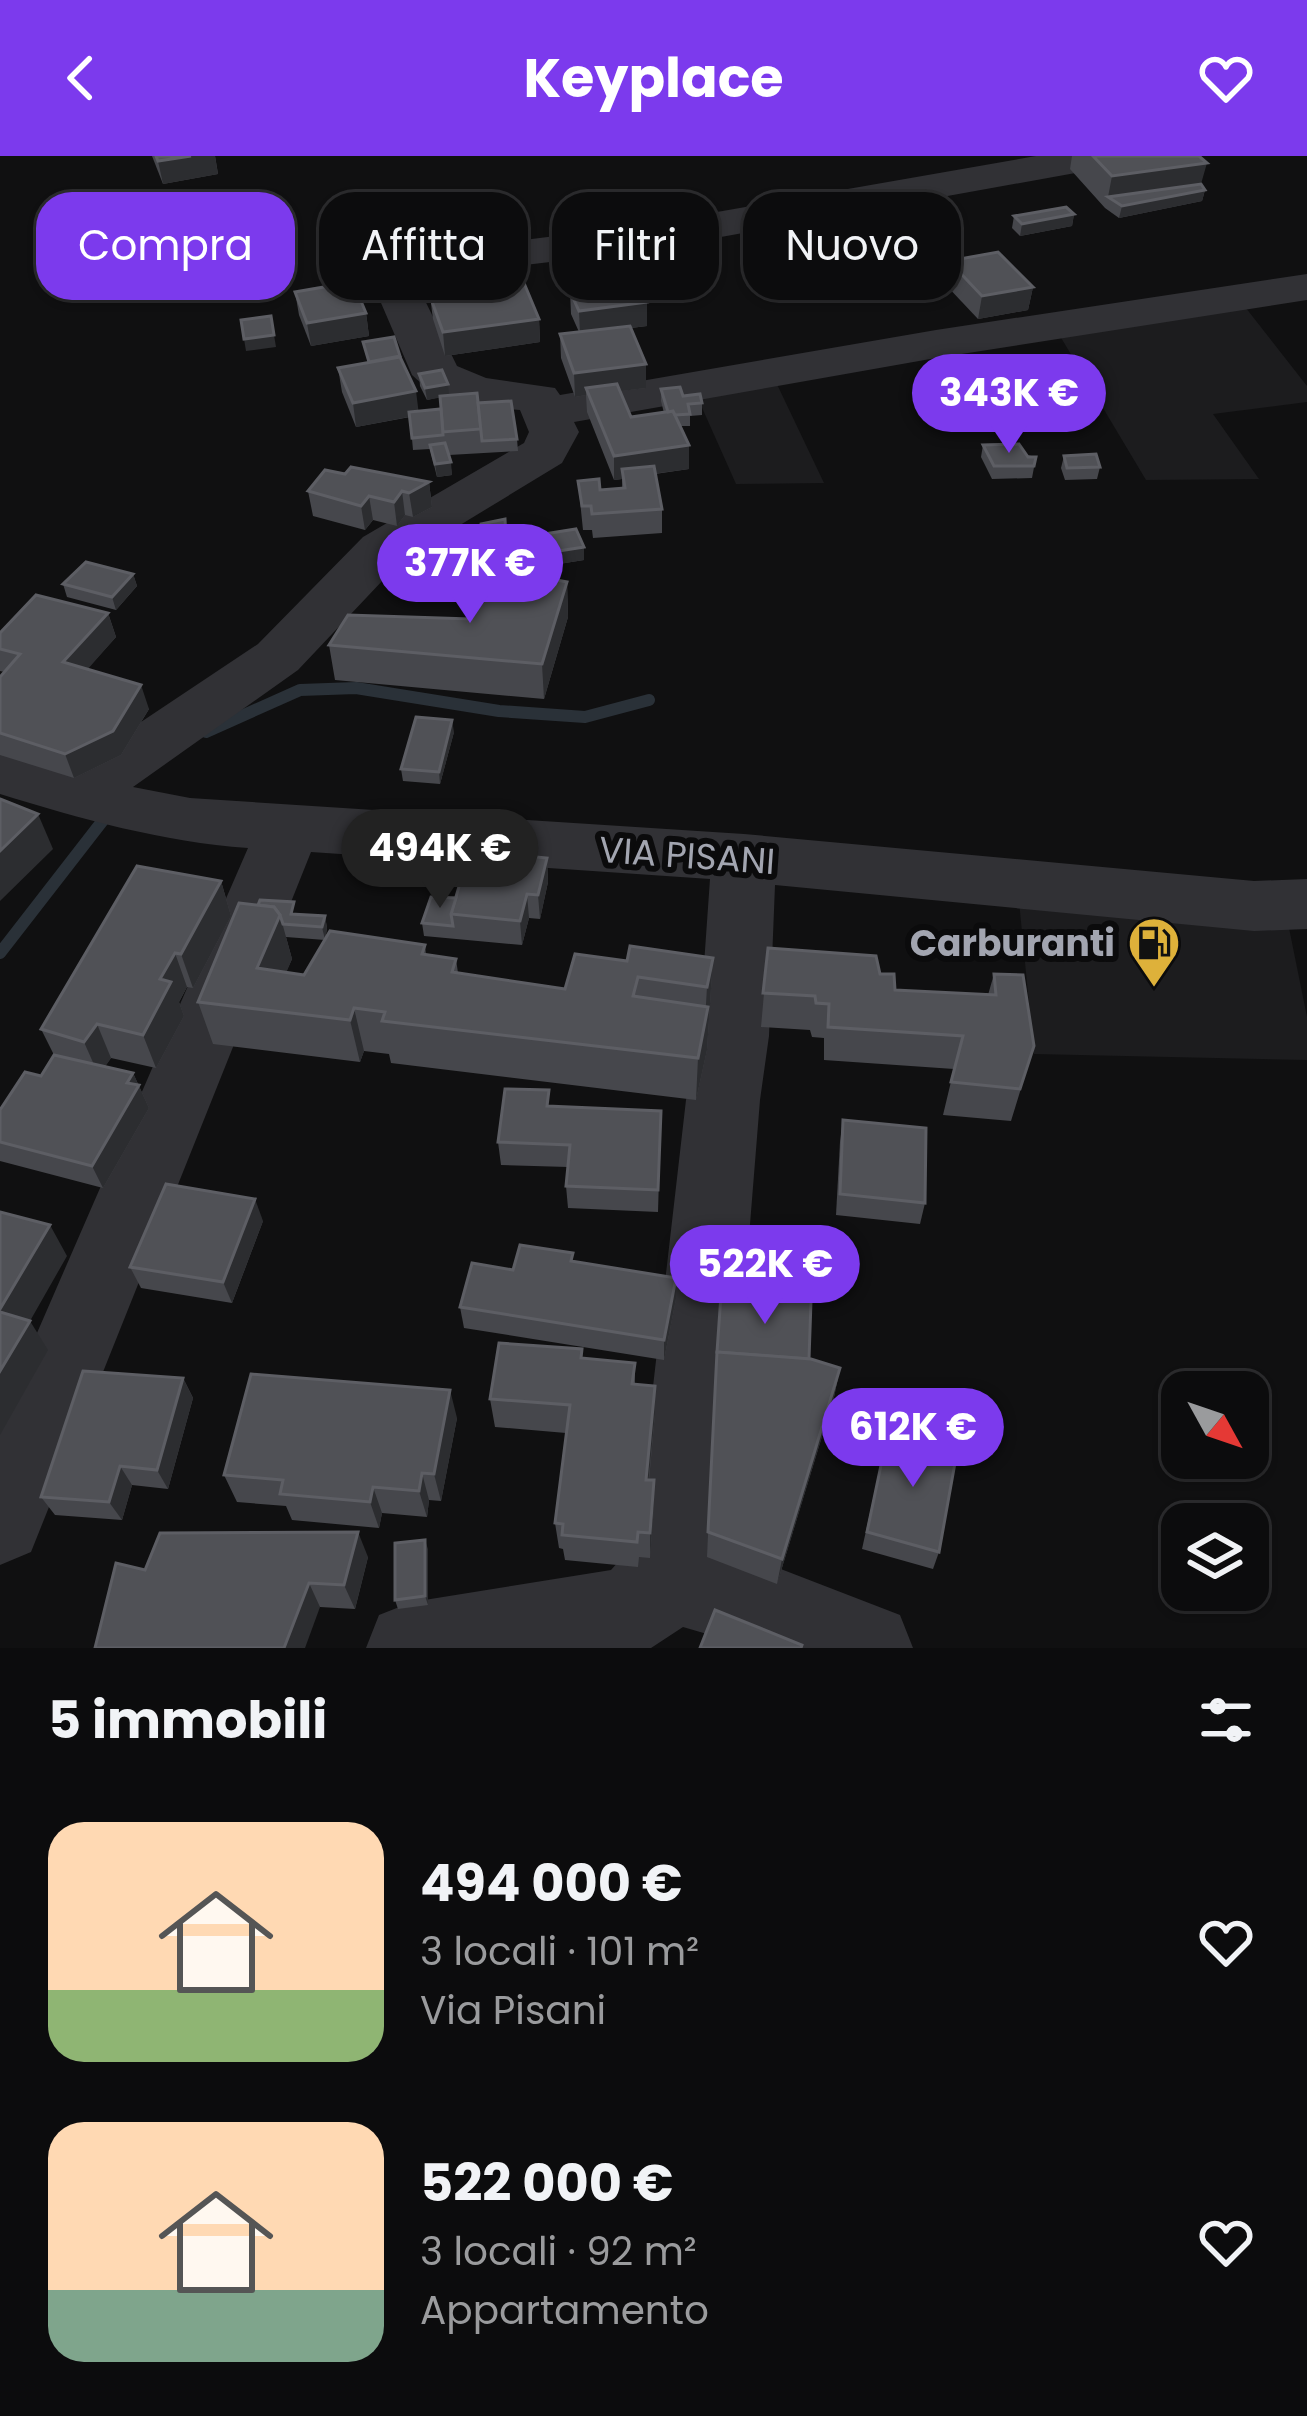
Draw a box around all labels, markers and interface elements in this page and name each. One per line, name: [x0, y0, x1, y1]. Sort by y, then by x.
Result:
text: Keyplace: [523, 40, 784, 116]
icon: back: [48, 45, 114, 111]
icon: heart: [1193, 45, 1259, 111]
chip: Compra: [36, 192, 295, 300]
chip: Affitta: [319, 192, 528, 300]
chip: Filtri: [552, 192, 719, 300]
chip: Nuovo: [743, 192, 961, 300]
pin: 343K €: [911, 354, 1107, 456]
text: 343K €: [939, 365, 1079, 420]
pin: 377K €: [372, 524, 568, 626]
text: 377K €: [404, 535, 536, 590]
pin: 494K €: [342, 809, 538, 911]
text: 494K €: [368, 820, 512, 875]
street label: VIA PISANI: [597, 824, 777, 887]
fuel station icon: Carburanti: [1126, 915, 1182, 989]
place label: Carburanti: [910, 918, 1115, 969]
pin: 522K €: [667, 1225, 863, 1327]
text: 522K €: [697, 1236, 833, 1291]
north arrow: [1161, 1371, 1269, 1479]
map controls: [1161, 1371, 1269, 1611]
pin: 612K €: [815, 1388, 1011, 1490]
text: 612K €: [849, 1399, 977, 1454]
button: layers: [1161, 1503, 1269, 1611]
text: 5 immobili: [48, 1684, 327, 1756]
icon: filters: [1193, 1687, 1259, 1753]
text: 494 000 €: [420, 1847, 682, 1919]
icon: home: [144, 1870, 288, 2014]
icon: heart: [1193, 1909, 1259, 1975]
text: 3 locali · 101 m²: [420, 1924, 699, 1979]
text: Via Pisani: [420, 1983, 606, 2038]
text: 522 000 €: [420, 2147, 673, 2219]
icon: home: [144, 2170, 288, 2314]
icon: heart: [1193, 2209, 1259, 2275]
text: 3 locali · 92 m²: [420, 2224, 697, 2279]
text: Appartamento: [420, 2283, 709, 2338]

